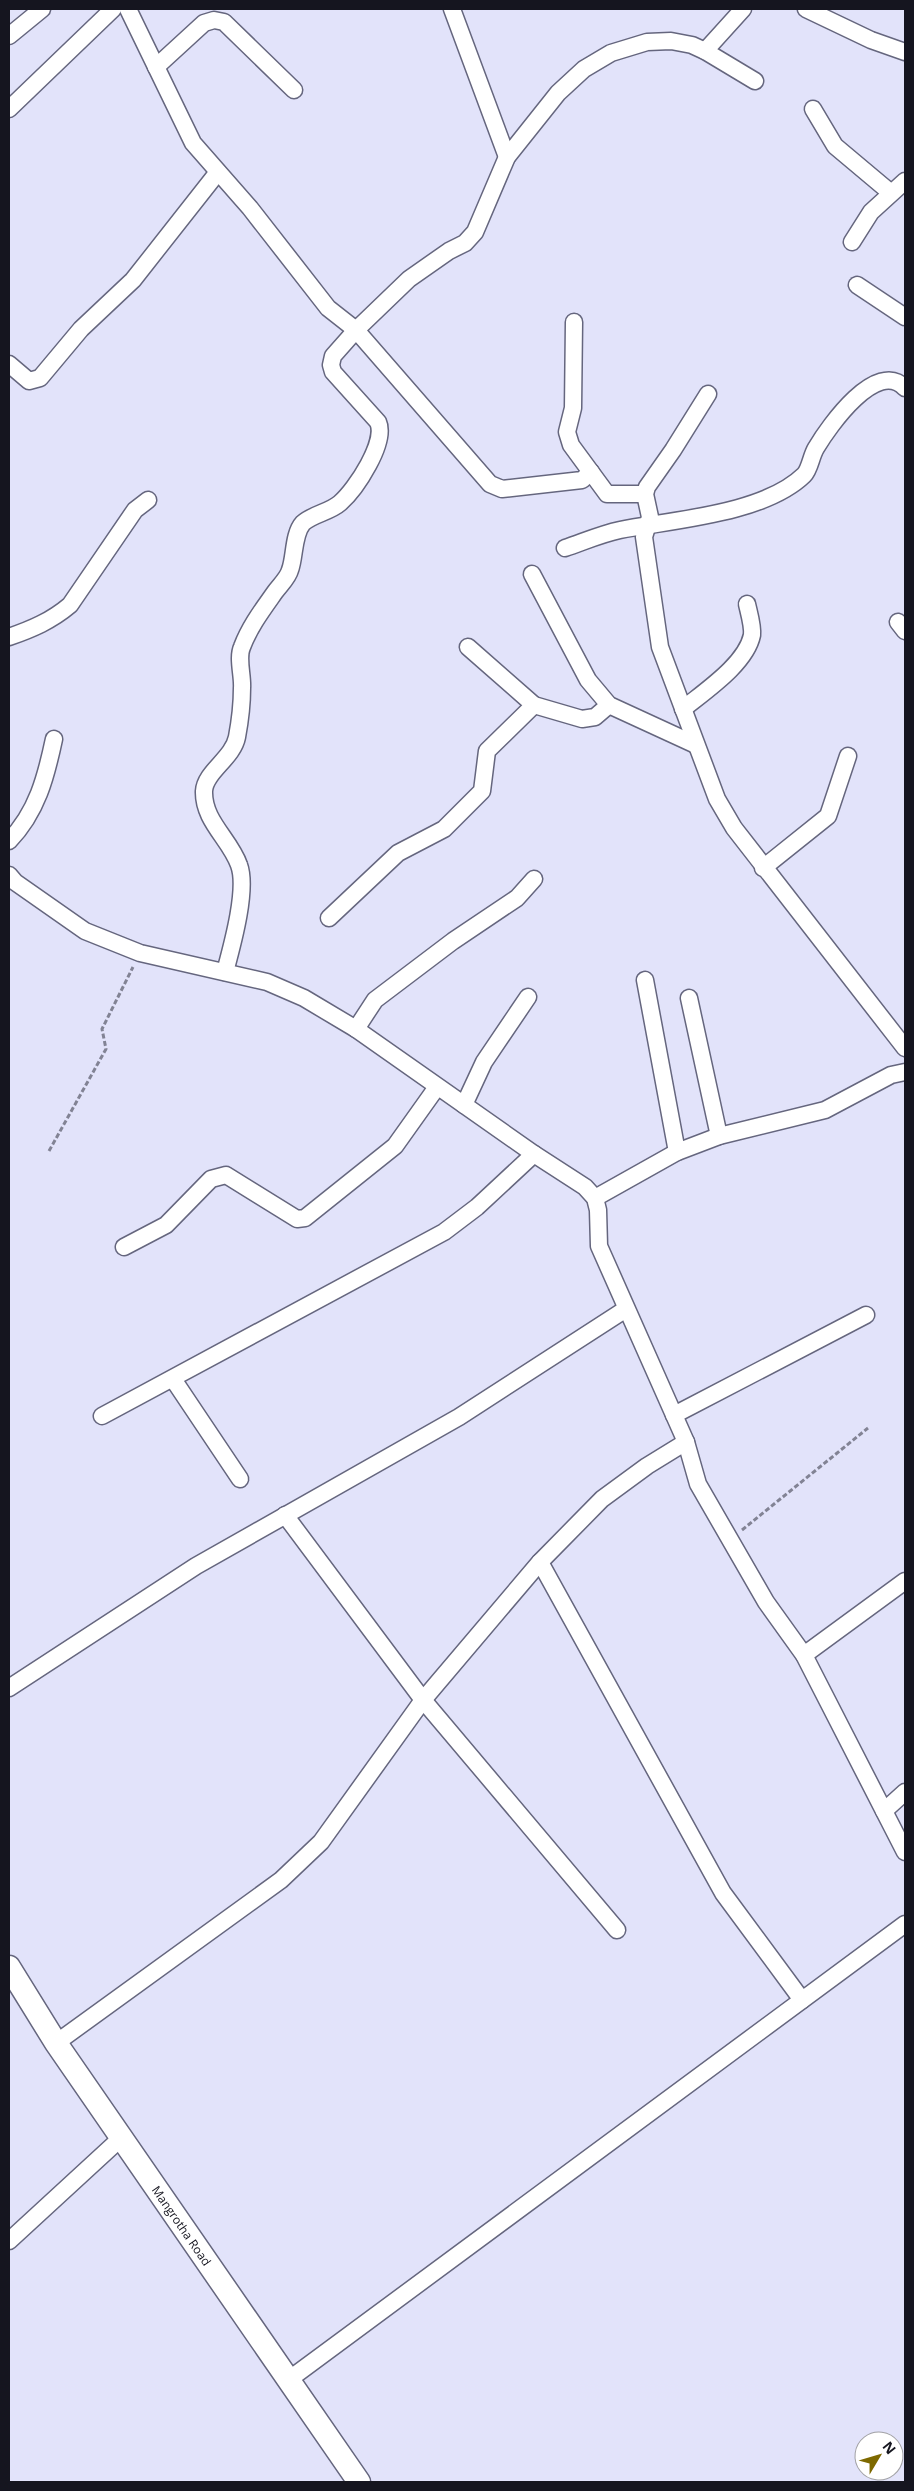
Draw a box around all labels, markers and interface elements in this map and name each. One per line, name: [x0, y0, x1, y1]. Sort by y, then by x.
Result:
street label: Mangrotha Road: [148, 2182, 215, 2269]
north arrow: [854, 2431, 904, 2481]
text: N: [879, 2437, 901, 2458]

